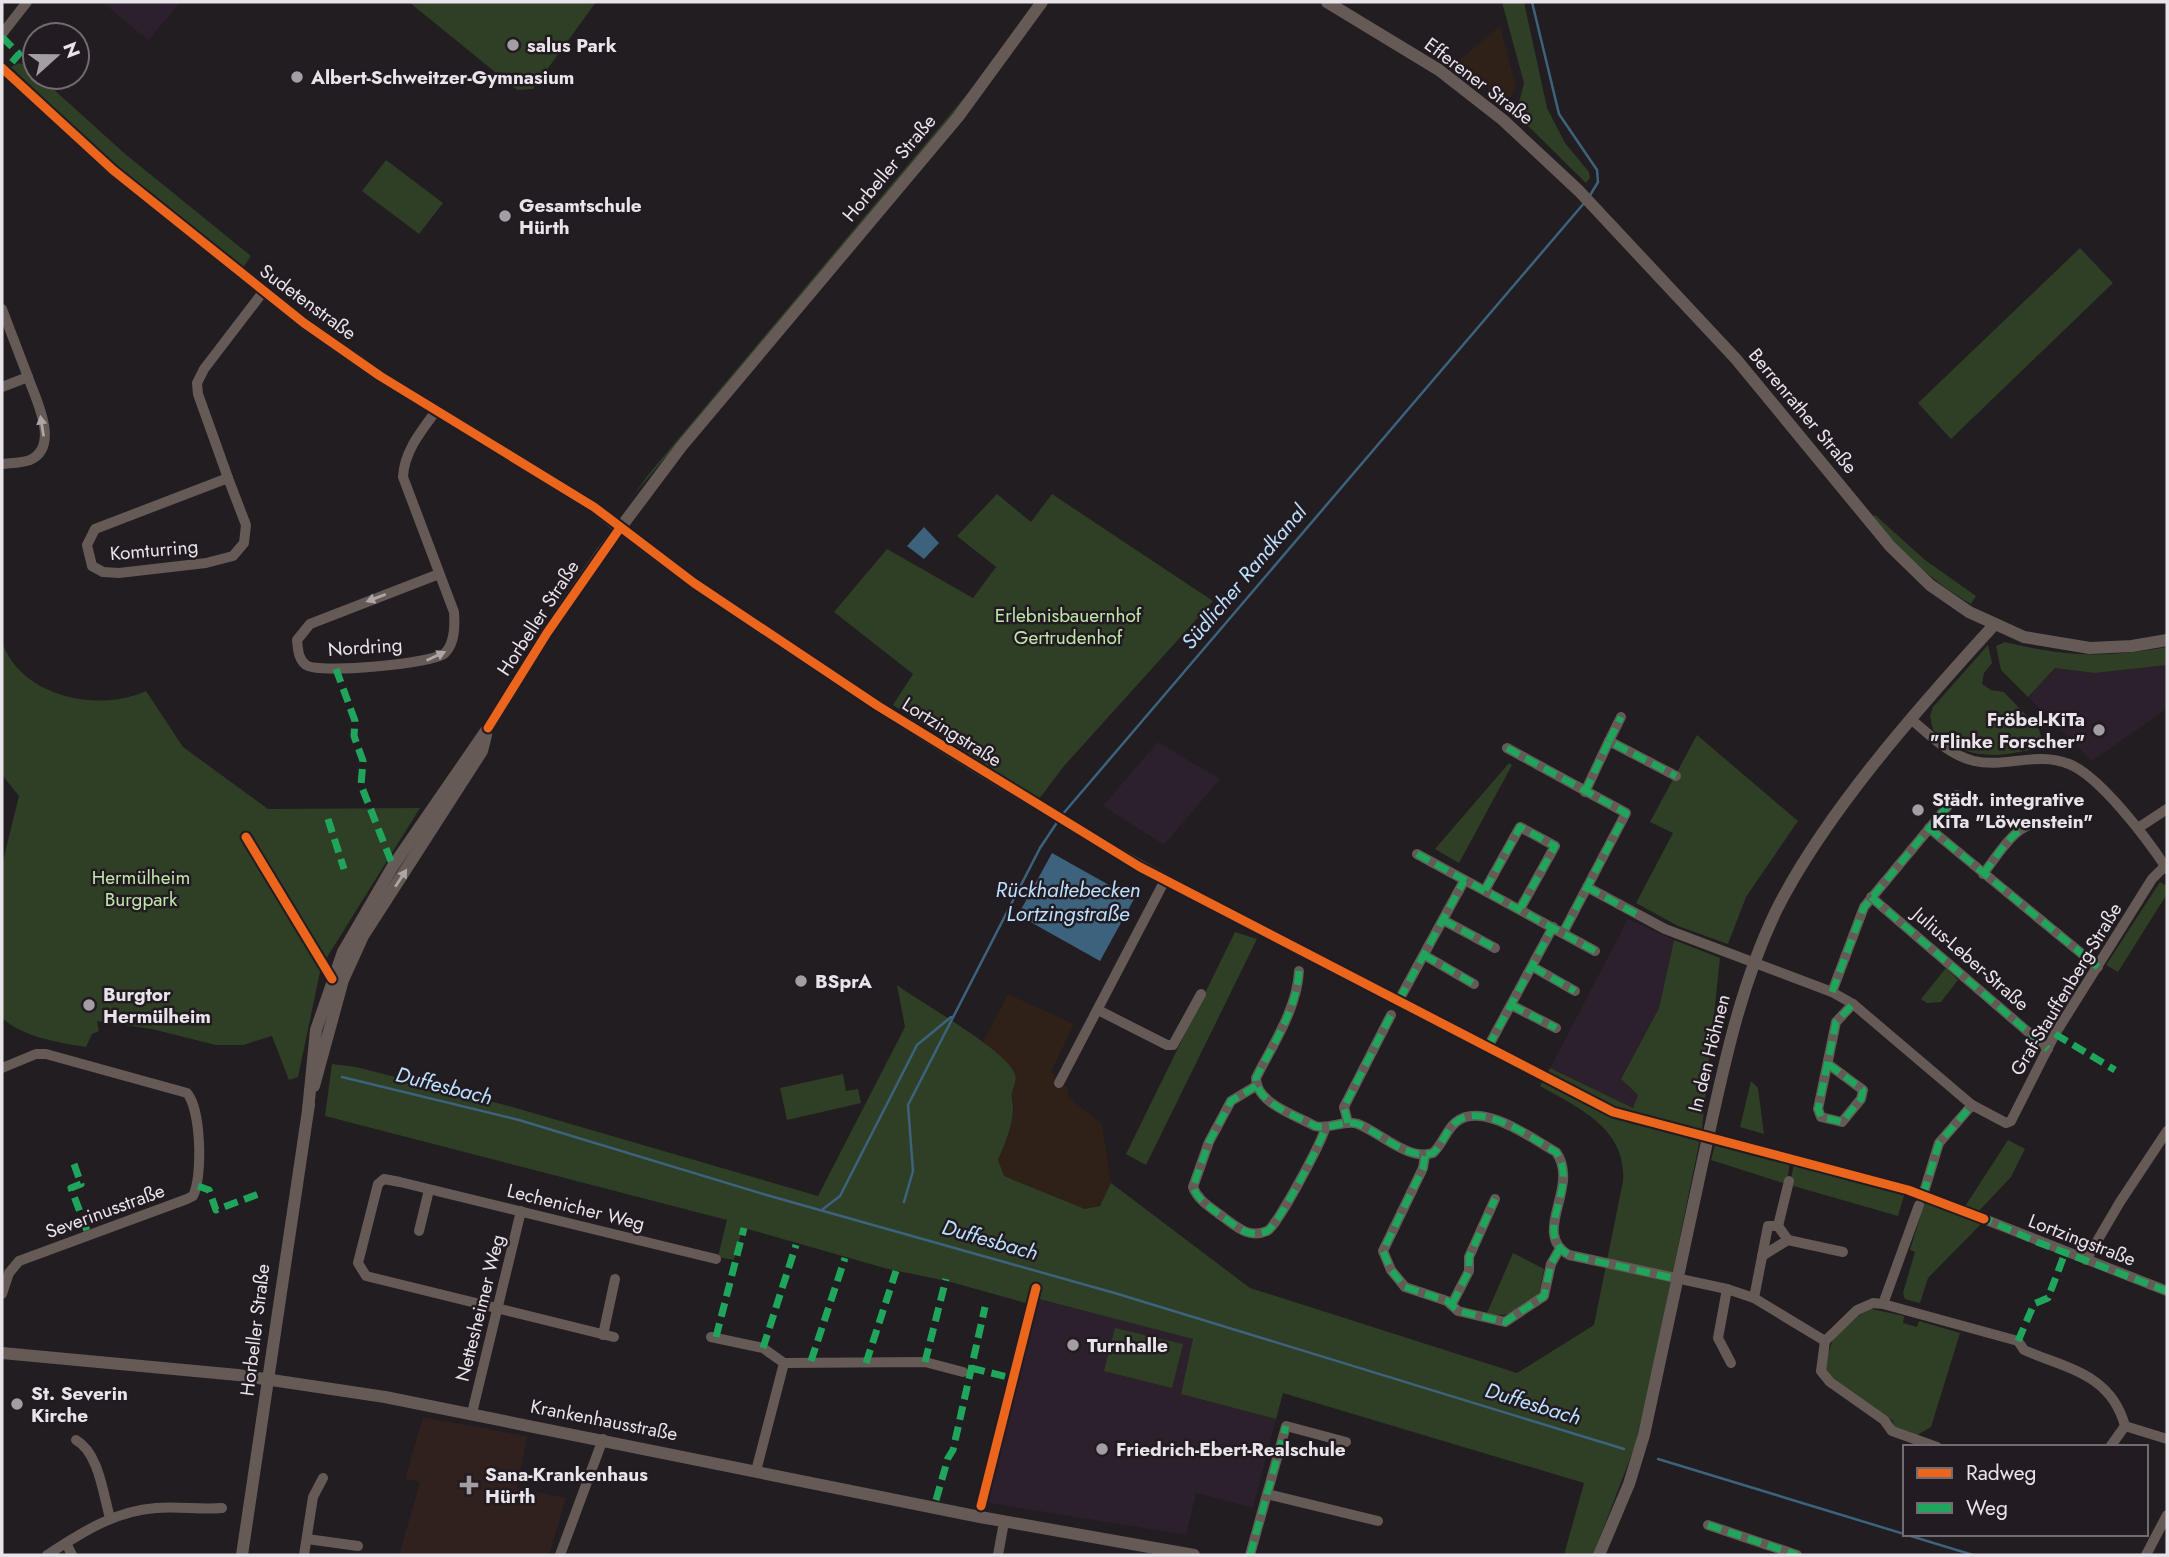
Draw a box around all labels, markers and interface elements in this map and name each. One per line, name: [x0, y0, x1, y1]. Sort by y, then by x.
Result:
north arrow: [21, 21, 91, 91]
street label: Efferener Straße: [1419, 31, 1539, 131]
place label: salus Park: [527, 32, 617, 59]
marker: salus Park: [505, 37, 521, 53]
text: N: [56, 38, 87, 62]
place label: Albert-Schweitzer-Gymnasium: [310, 64, 574, 91]
marker: Albert-Schweitzer-Gymnasium: [289, 69, 305, 85]
street label: Horbeller Straße: [836, 108, 942, 228]
place label: Gesamtschule Hürth: [519, 192, 642, 241]
marker: Gesamtschule Hürth: [497, 208, 513, 224]
street label: Sudetenstraße: [254, 258, 362, 346]
street label: Berrenrather Straße: [1742, 342, 1864, 480]
one-way arrow: [37, 415, 48, 437]
water label: Südlicher Randkanal: [1174, 497, 1314, 656]
street label: Komturring: [109, 533, 199, 567]
street label: Horbeller Straße: [490, 555, 586, 681]
one-way arrow: [365, 593, 386, 604]
park label: Erlebnisbauernhof Gertrudenhof: [995, 602, 1142, 651]
street label: Nordring: [327, 631, 403, 663]
one-way arrow: [426, 650, 446, 662]
street label: Lortzingstraße: [897, 691, 1007, 773]
place label: Fröbel-KiTa "Flinke Forscher": [1930, 706, 2085, 755]
marker: Fröbel-KiTa "Flinke Forscher": [2091, 722, 2107, 738]
place label: Städt. integrative KiTa "Löwenstein": [1932, 786, 2093, 835]
marker: Städt. integrative KiTa "Löwenstein": [1910, 802, 1926, 818]
park label: Hermülheim Burgpark: [92, 864, 190, 913]
one-way arrow: [394, 869, 408, 887]
water label: Rückhaltebecken Lortzingstraße: [996, 875, 1140, 929]
street label: Graf-Stauffenberg-Straße: [2004, 897, 2128, 1081]
street label: Julius-Leber-Straße: [1905, 899, 2035, 1017]
place label: BSprA: [815, 968, 872, 995]
marker: BSprA: [793, 973, 809, 989]
place label: Burgtor Hermülheim: [103, 981, 211, 1030]
street label: In den Höhnen: [1681, 991, 1737, 1115]
marker: Burgtor Hermülheim: [81, 997, 97, 1013]
water label: Duffesbach: [393, 1060, 495, 1112]
street label: Severinusstraße: [42, 1177, 169, 1245]
street label: Lechenicher Weg: [504, 1177, 648, 1237]
street label: Lortzingstraße: [2024, 1207, 2140, 1273]
water label: Duffesbach: [938, 1212, 1042, 1268]
street label: Nettesheimer Weg: [449, 1232, 511, 1384]
street label: Horbeller Straße: [233, 1262, 277, 1398]
place label: Turnhalle: [1087, 1332, 1168, 1359]
marker: Turnhalle: [1065, 1337, 1081, 1353]
water label: Duffesbach: [1481, 1375, 1585, 1433]
place label: St. Severin Kirche: [31, 1380, 128, 1429]
street label: Krankenhausstraße: [528, 1392, 680, 1448]
marker: St. Severin Kirche: [9, 1396, 25, 1412]
place label: Friedrich-Ebert-Realschule: [1116, 1436, 1346, 1463]
marker: Friedrich-Ebert-Realschule: [1094, 1441, 1110, 1457]
legend: [1903, 1445, 2148, 1536]
text: Radweg: [1966, 1458, 2037, 1488]
place label: Sana-Krankenhaus Hürth: [485, 1461, 648, 1510]
marker: Sana-Krankenhaus Hürth: [459, 1475, 479, 1495]
text: Weg: [1966, 1493, 2008, 1523]

